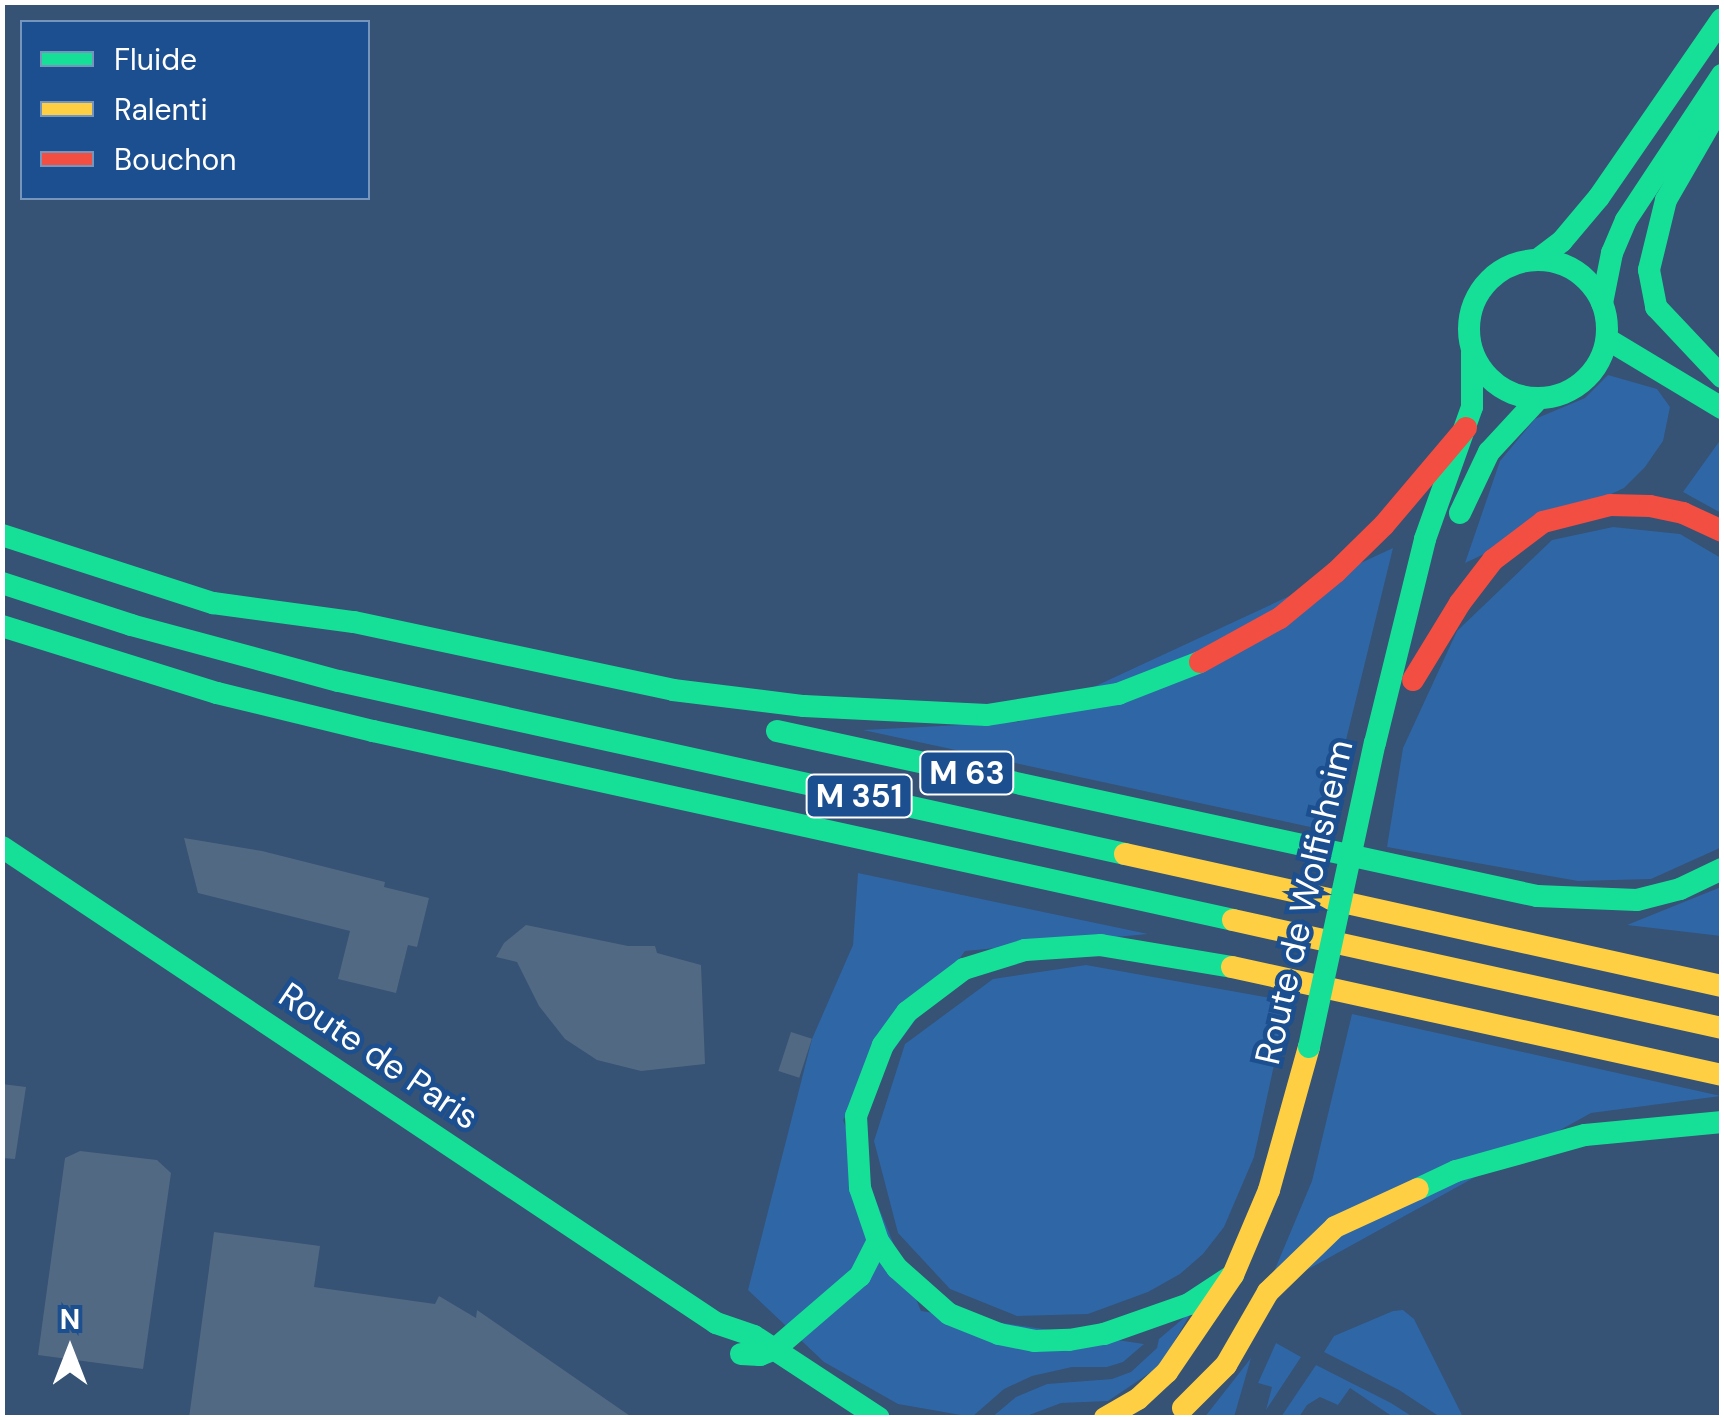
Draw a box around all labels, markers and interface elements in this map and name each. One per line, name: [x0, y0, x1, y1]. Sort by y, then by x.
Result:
legend: [20, 20, 370, 200]
text: Fluide: [114, 40, 197, 79]
text: Ralenti: [114, 90, 208, 129]
text: Bouchon: [114, 140, 237, 179]
street label: Route de Wolfisheim: [1246, 736, 1362, 1068]
road number: M 63: [917, 746, 1017, 800]
road number: M 351: [804, 769, 914, 823]
street label: Route de Paris: [271, 974, 487, 1138]
north arrow: [20, 1300, 120, 1400]
text: N: [60, 1301, 80, 1338]

